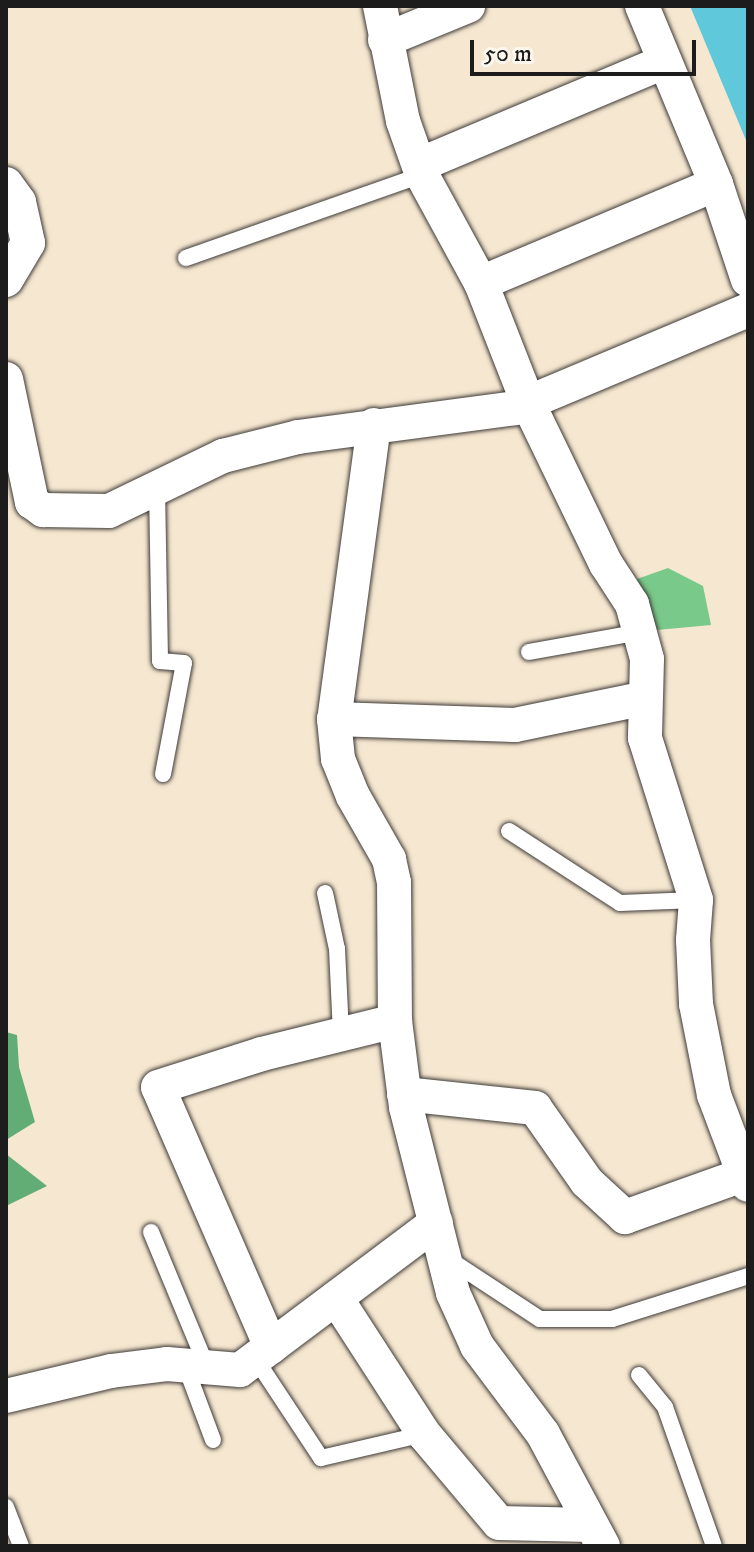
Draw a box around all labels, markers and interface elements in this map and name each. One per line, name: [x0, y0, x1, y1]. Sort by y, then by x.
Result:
scale bar: [474, 24, 700, 74]
text: 50 m: [484, 39, 532, 69]

